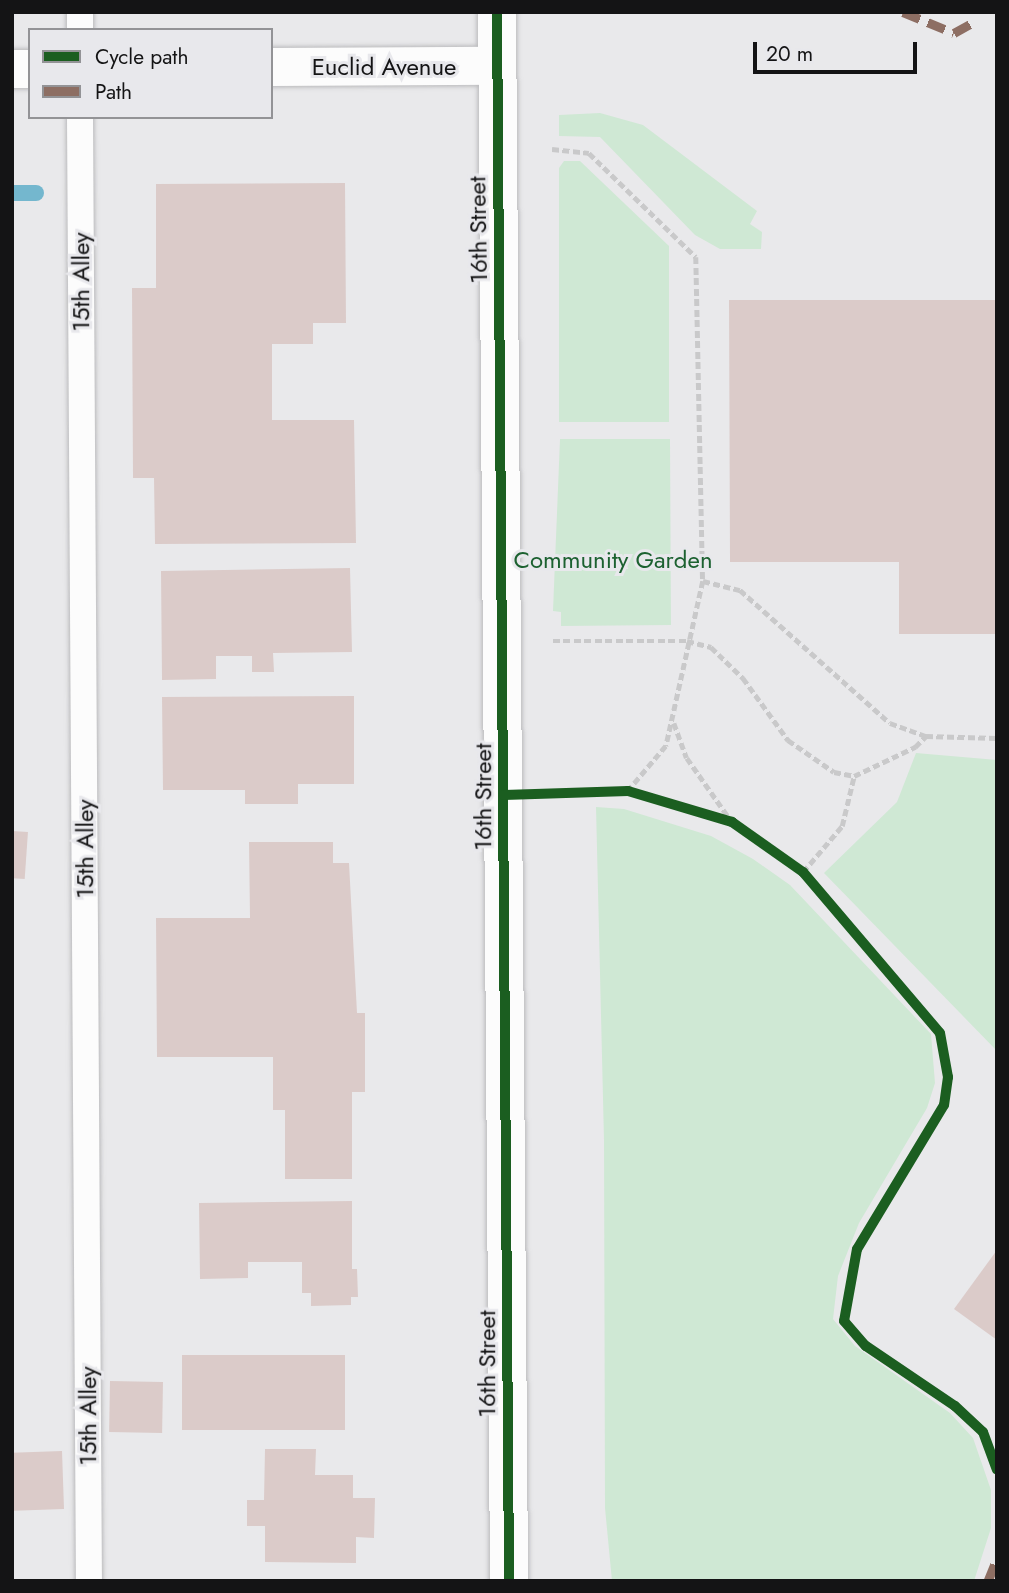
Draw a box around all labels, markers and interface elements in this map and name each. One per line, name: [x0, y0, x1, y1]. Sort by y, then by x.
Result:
legend: [28, 28, 273, 119]
scale bar: [757, 28, 922, 72]
text: 20 m: [766, 39, 813, 69]
text: Cycle path: [95, 42, 188, 72]
street label: Euclid Avenue: [312, 53, 456, 81]
text: Path: [95, 77, 132, 107]
street label: 16th Street: [463, 176, 493, 284]
street label: 15th Alley: [67, 232, 95, 332]
park label: Community Garden: [514, 546, 712, 574]
street label: 16th Street: [469, 743, 497, 851]
street label: 15th Alley: [71, 799, 99, 899]
street label: 16th Street: [473, 1310, 501, 1418]
street label: 15th Alley: [74, 1366, 102, 1466]

